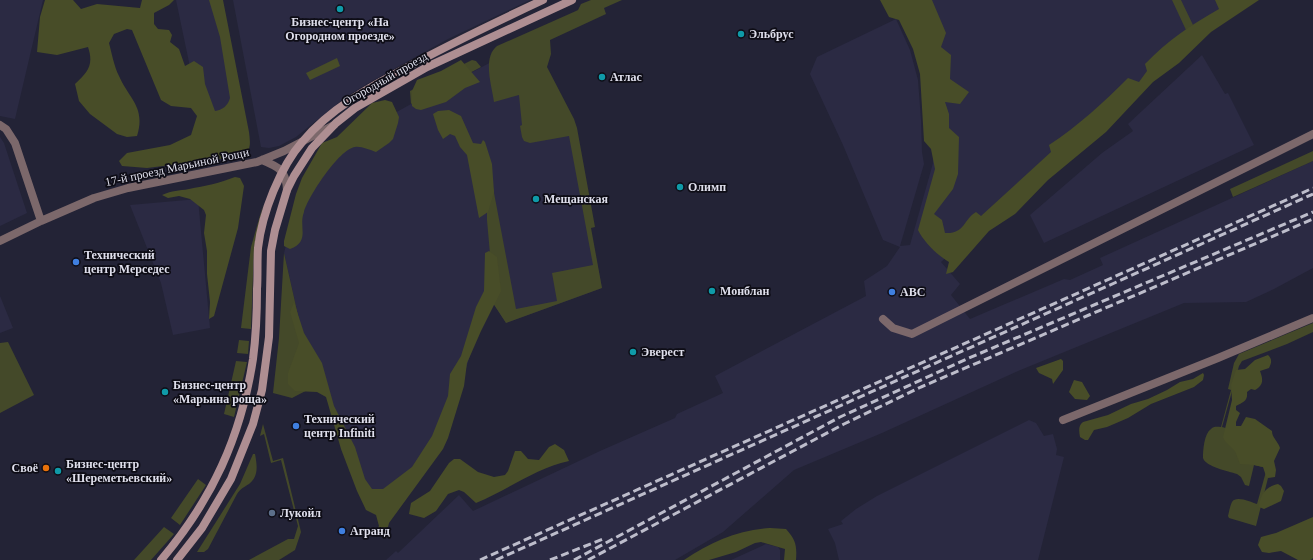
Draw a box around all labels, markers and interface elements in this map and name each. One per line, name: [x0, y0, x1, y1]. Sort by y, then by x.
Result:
marker: Бизнес-центр «На Огородном проезде»: [335, 4, 345, 14]
place label: Бизнес-центр «На Огородном проезде»: [285, 15, 395, 43]
place label: Эльбрус: [749, 27, 794, 41]
marker: Эльбрус: [736, 29, 746, 39]
street label: Огородный проезд: [340, 49, 430, 109]
place label: Атлас: [610, 70, 642, 84]
marker: Атлас: [597, 72, 607, 82]
street label: 17-й проезд Марьиной Рощи: [104, 145, 251, 189]
place label: Олимп: [688, 180, 726, 194]
marker: Олимп: [675, 182, 685, 192]
place label: Мещанская: [544, 192, 609, 206]
marker: Мещанская: [531, 194, 541, 204]
place label: Технический центр Мерседес: [84, 248, 170, 276]
marker: Технический центр Мерседес: [71, 257, 81, 267]
place label: Монблан: [720, 284, 770, 298]
place label: ABC: [900, 285, 925, 299]
marker: Монблан: [707, 286, 717, 296]
marker: ABC: [887, 287, 897, 297]
place label: Эверест: [641, 345, 684, 359]
marker: Эверест: [628, 347, 638, 357]
place label: Бизнес-центр «Марьина роща»: [173, 378, 267, 406]
marker: Бизнес-центр «Марьина роща»: [160, 387, 170, 397]
place label: Технический центр Infiniti: [304, 412, 376, 440]
marker: Технический центр Infiniti: [291, 421, 301, 431]
place label: Бизнес-центр «Шереметьевский»: [66, 457, 172, 485]
place label: Своё: [12, 461, 39, 475]
marker: Своё: [41, 463, 51, 473]
marker: Бизнес-центр «Шереметьевский»: [53, 466, 63, 476]
place label: Лукойл: [280, 506, 321, 520]
marker: Лукойл: [267, 508, 277, 518]
place label: Агранд: [350, 524, 390, 538]
marker: Агранд: [337, 526, 347, 536]

